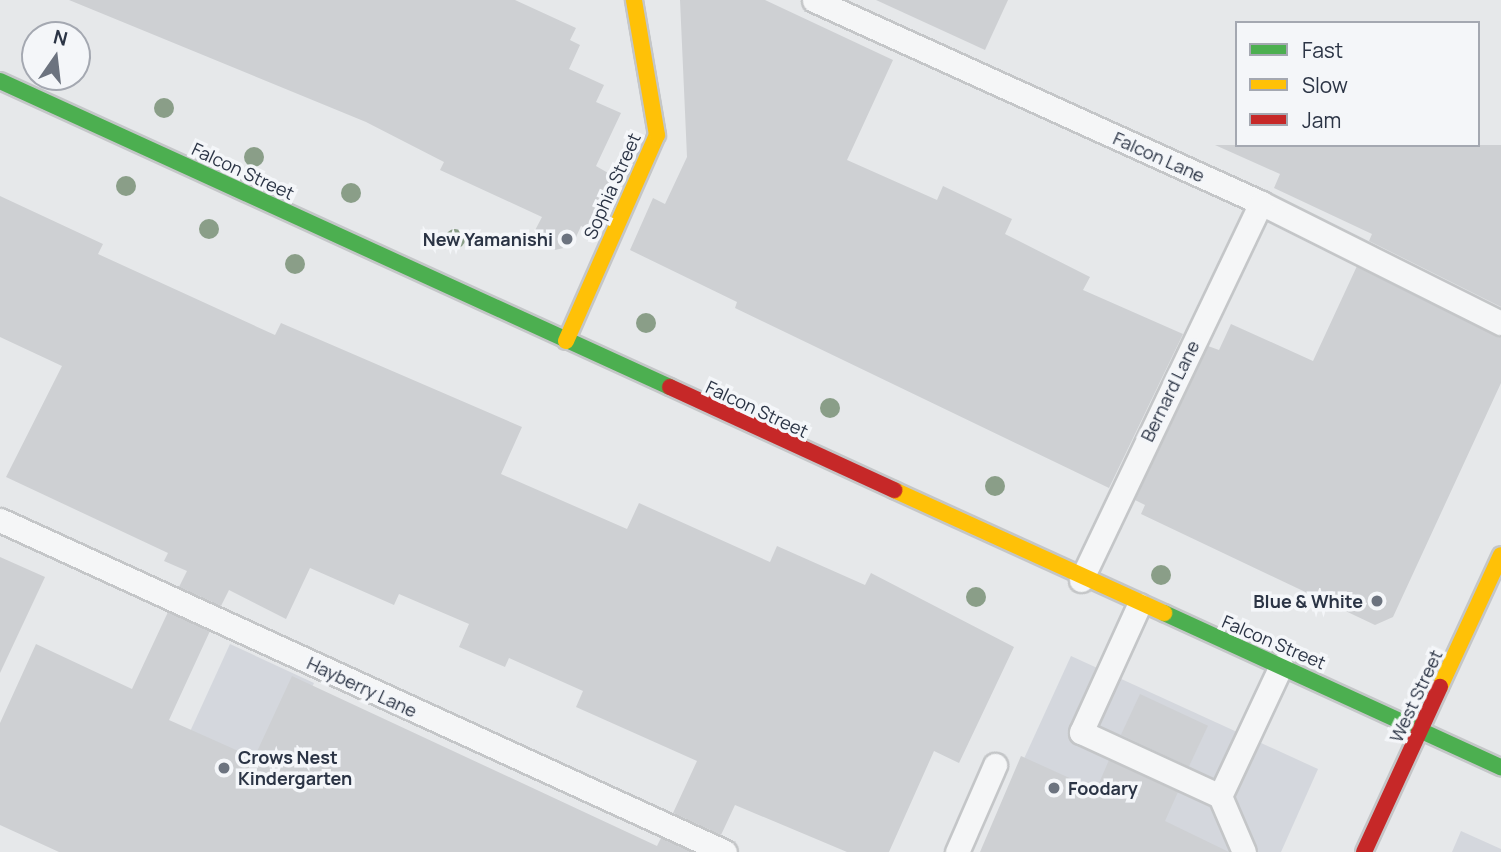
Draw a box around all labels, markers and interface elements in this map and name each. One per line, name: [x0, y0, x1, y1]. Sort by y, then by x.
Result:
north arrow: [21, 21, 91, 91]
legend: [1235, 21, 1480, 147]
text: N: [51, 23, 70, 52]
text: Fast: [1302, 36, 1343, 64]
text: Slow: [1302, 71, 1348, 99]
text: Jam: [1302, 106, 1341, 134]
street label: Falcon Lane: [1110, 127, 1208, 187]
street label: Sophia Street: [579, 130, 645, 242]
street label: Falcon Street: [188, 138, 298, 204]
place label: New Yamanishi: [423, 228, 553, 250]
marker: New Yamanishi: [559, 231, 575, 247]
street label: Bernard Lane: [1136, 337, 1204, 445]
street label: Falcon Street: [702, 376, 812, 442]
place label: Blue & White: [1253, 590, 1363, 612]
marker: Blue & White: [1369, 593, 1385, 609]
street label: Falcon Street: [1219, 610, 1329, 674]
street label: West Street: [1385, 646, 1447, 746]
street label: Hayberry Lane: [304, 652, 420, 722]
place label: Crows Nest Kindergarten: [238, 747, 352, 790]
marker: Crows Nest Kindergarten: [216, 760, 232, 776]
place label: Foodary: [1068, 777, 1138, 799]
marker: Foodary: [1046, 780, 1062, 796]

